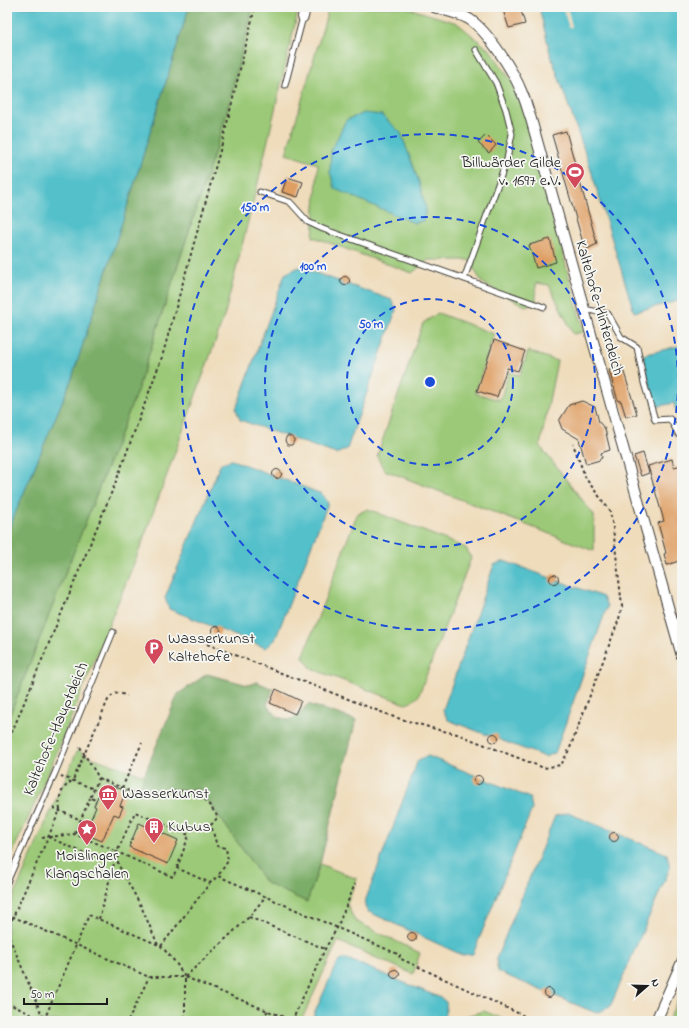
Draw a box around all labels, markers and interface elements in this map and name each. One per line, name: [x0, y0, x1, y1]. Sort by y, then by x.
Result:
place label: Billwärder Gilde v. 1697 e.V.: [461, 151, 562, 193]
sports icon: Billwärder Gilde v. 1697 e.V.: [564, 161, 586, 189]
text: 150 m: [241, 199, 270, 217]
street label: Kaltehofe-Hinterdeich: [568, 238, 630, 378]
text: 100 m: [300, 258, 327, 276]
text: 50 m: [359, 316, 384, 334]
centre of rings: [423, 375, 437, 389]
place label: Wasserkunst Kaltehofe: [168, 627, 256, 669]
parking icon: Wasserkunst Kaltehofe: [143, 637, 165, 665]
street label: Kaltehofe-Hauptdeich: [17, 658, 95, 800]
place label: Wasserkunst: [122, 782, 210, 806]
museum icon: Wasserkunst: [97, 783, 119, 811]
place label: Kubus: [168, 815, 211, 839]
building icon: Kubus: [143, 816, 165, 844]
place icon: Moislinger Klangschalen: [76, 818, 98, 846]
place label: Moislinger Klangschalen: [45, 844, 129, 886]
north arrow: [627, 966, 667, 1006]
text: N: [647, 977, 664, 989]
scale bar: [24, 980, 107, 1006]
text: 50 m: [30, 986, 54, 1004]

